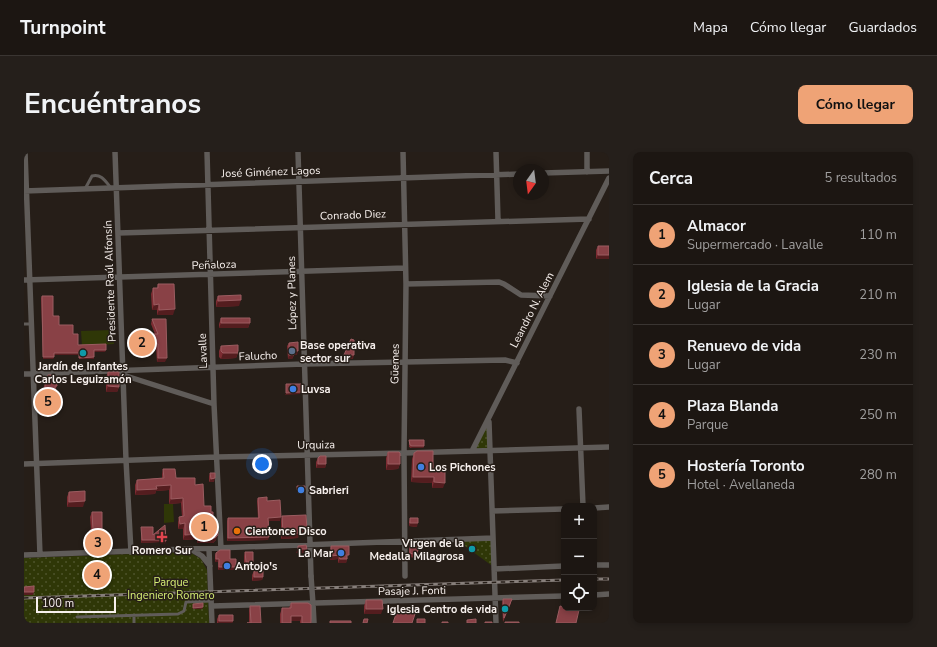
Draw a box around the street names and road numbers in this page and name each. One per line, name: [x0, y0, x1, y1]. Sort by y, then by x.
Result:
street label: José Giménez Lagos: [220, 163, 321, 181]
street label: Conrado Diez: [320, 206, 386, 224]
street label: Presidente Raúl Alfonsín: [100, 220, 120, 342]
street label: López y Planes: [284, 256, 300, 330]
street label: Peñaloza: [191, 257, 237, 273]
street label: Leandro N. Alem: [506, 270, 558, 350]
street label: Lavalle: [195, 333, 211, 369]
street label: Güemes: [387, 344, 403, 384]
street label: Falucho: [238, 348, 278, 364]
street label: Urquiza: [297, 437, 335, 453]
street label: Pasaje J. Fonti: [378, 583, 446, 599]

